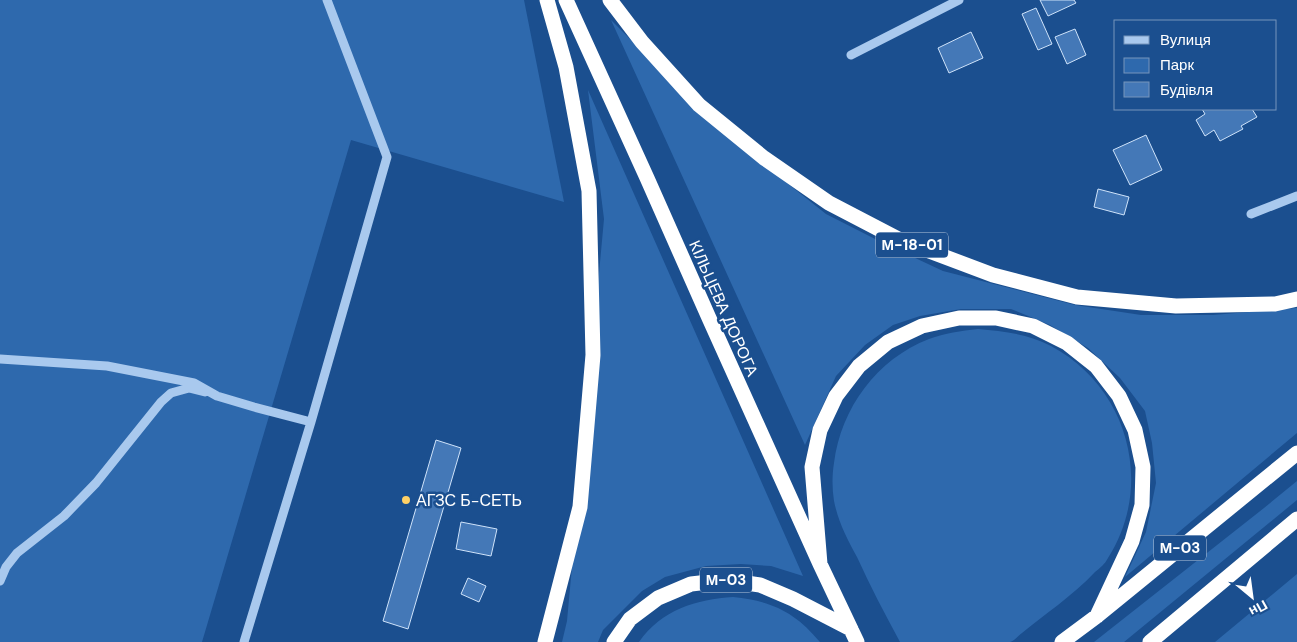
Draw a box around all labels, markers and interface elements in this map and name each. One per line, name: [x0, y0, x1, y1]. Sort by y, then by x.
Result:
legend: [1114, 20, 1277, 110]
text: Вулиця: [1160, 30, 1211, 50]
text: Парк: [1160, 55, 1194, 75]
text: Будівля: [1160, 80, 1213, 100]
road number: М-18-01: [876, 232, 948, 258]
street label: КІЛЬЦЕВА ДОРОГА: [684, 237, 763, 380]
place label: АГЗС Б-СЕТЬ: [416, 490, 522, 511]
marker: АГЗС Б-СЕТЬ: [400, 494, 412, 506]
road number: М-03: [1154, 536, 1206, 560]
road number: М-03: [700, 568, 752, 592]
north arrow: [1227, 572, 1277, 622]
text: Пн: [1246, 596, 1271, 621]

